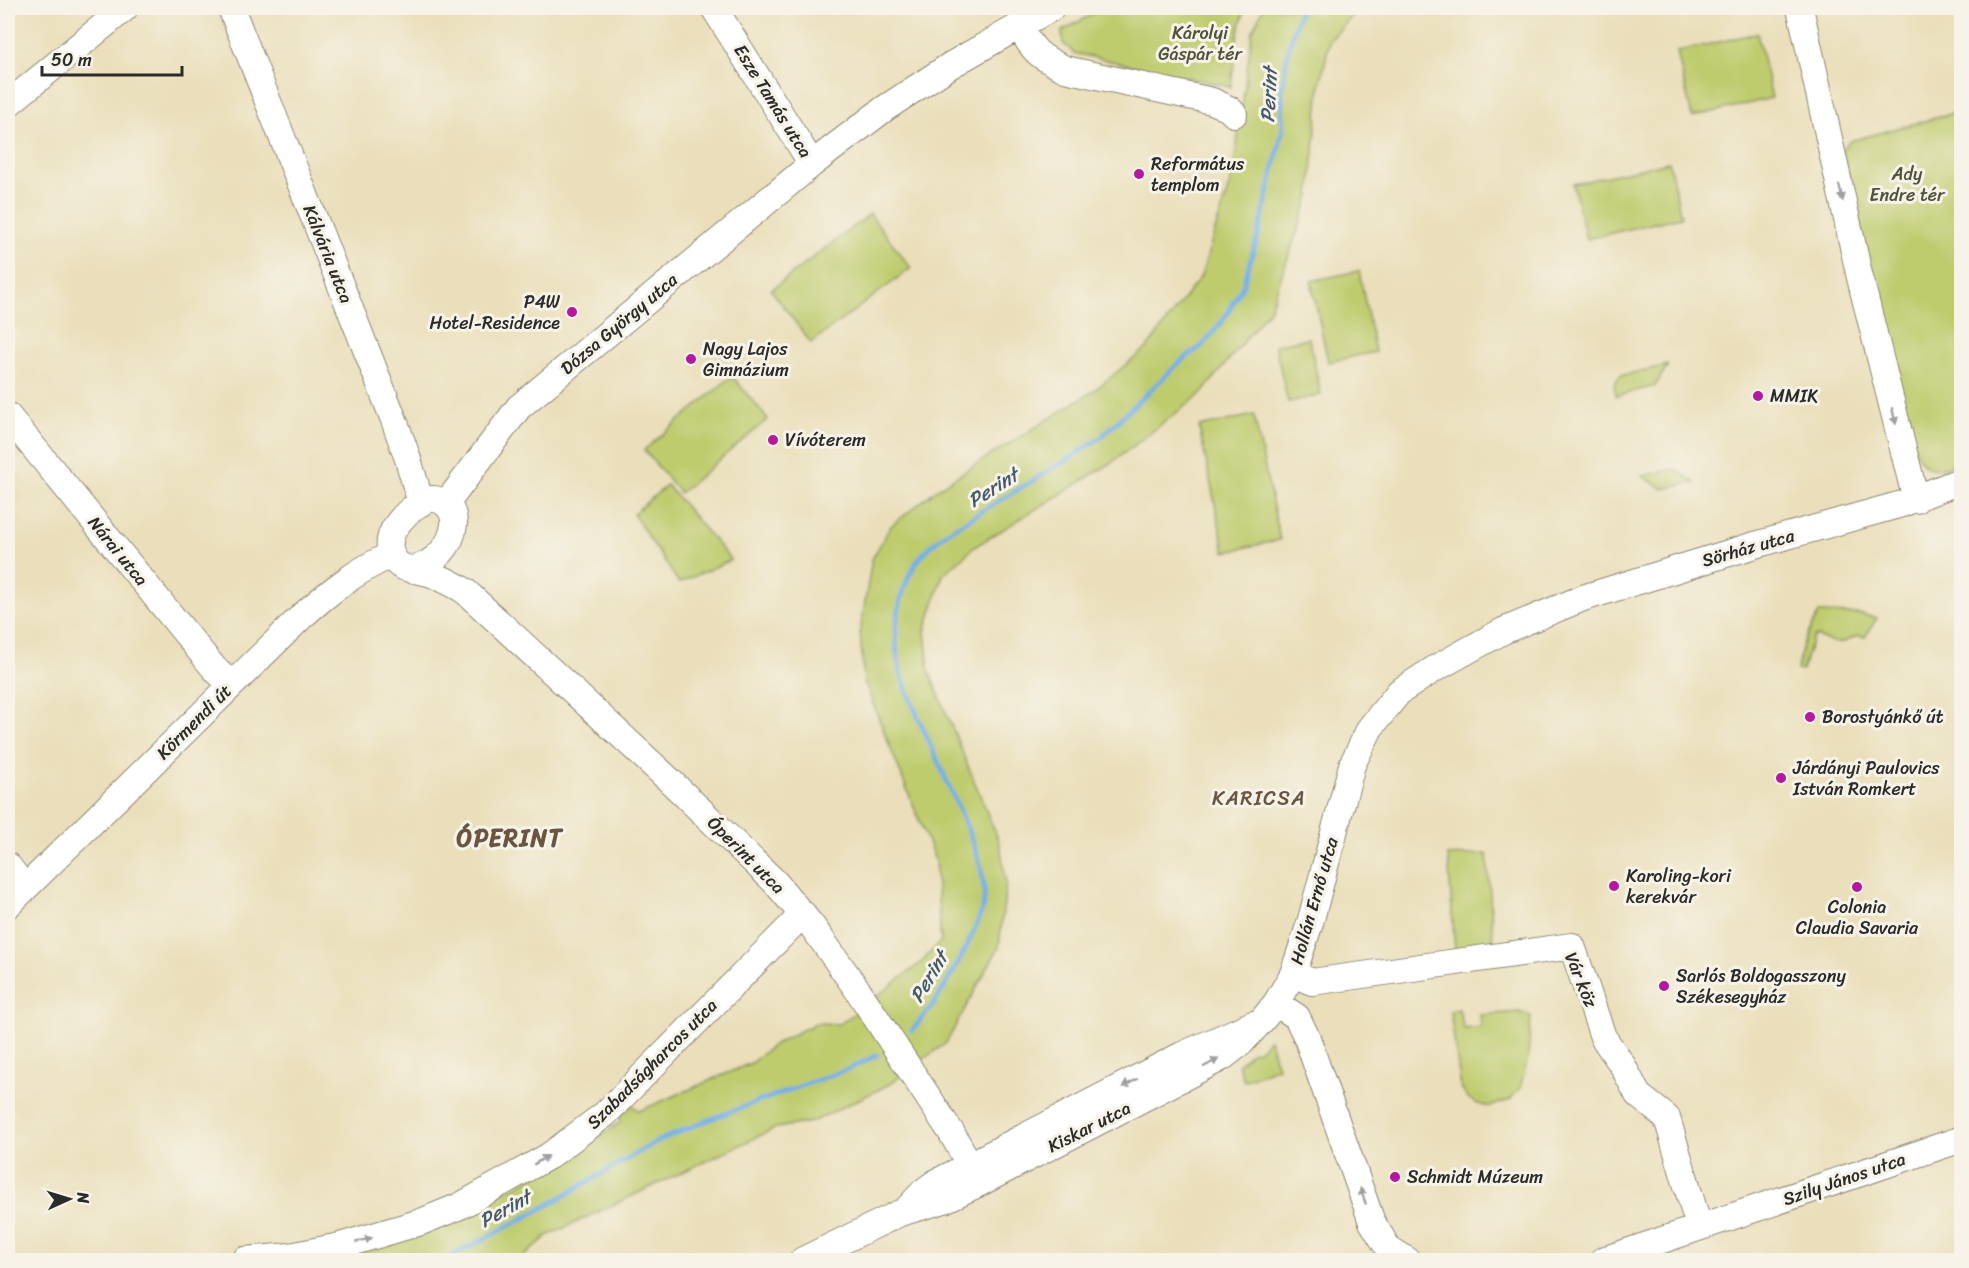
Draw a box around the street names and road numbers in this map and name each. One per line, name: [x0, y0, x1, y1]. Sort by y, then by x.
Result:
street label: Esze Tamás utca: [725, 38, 821, 164]
street label: Kálvária utca: [294, 200, 362, 308]
street label: Dózsa György utca: [553, 264, 686, 383]
street label: Nárai utca: [79, 509, 157, 593]
street label: Sörház utca: [1698, 519, 1799, 576]
street label: Körmendi út: [148, 676, 240, 768]
street label: Óperint utca: [699, 808, 793, 902]
street label: Hollán Ernő utca: [1281, 832, 1348, 969]
street label: Vár köz: [1555, 947, 1607, 1013]
street label: Szabadságharcos utca: [579, 991, 725, 1137]
street label: Kiskar utca: [1041, 1092, 1137, 1162]
street label: Szily János utca: [1778, 1143, 1910, 1215]

